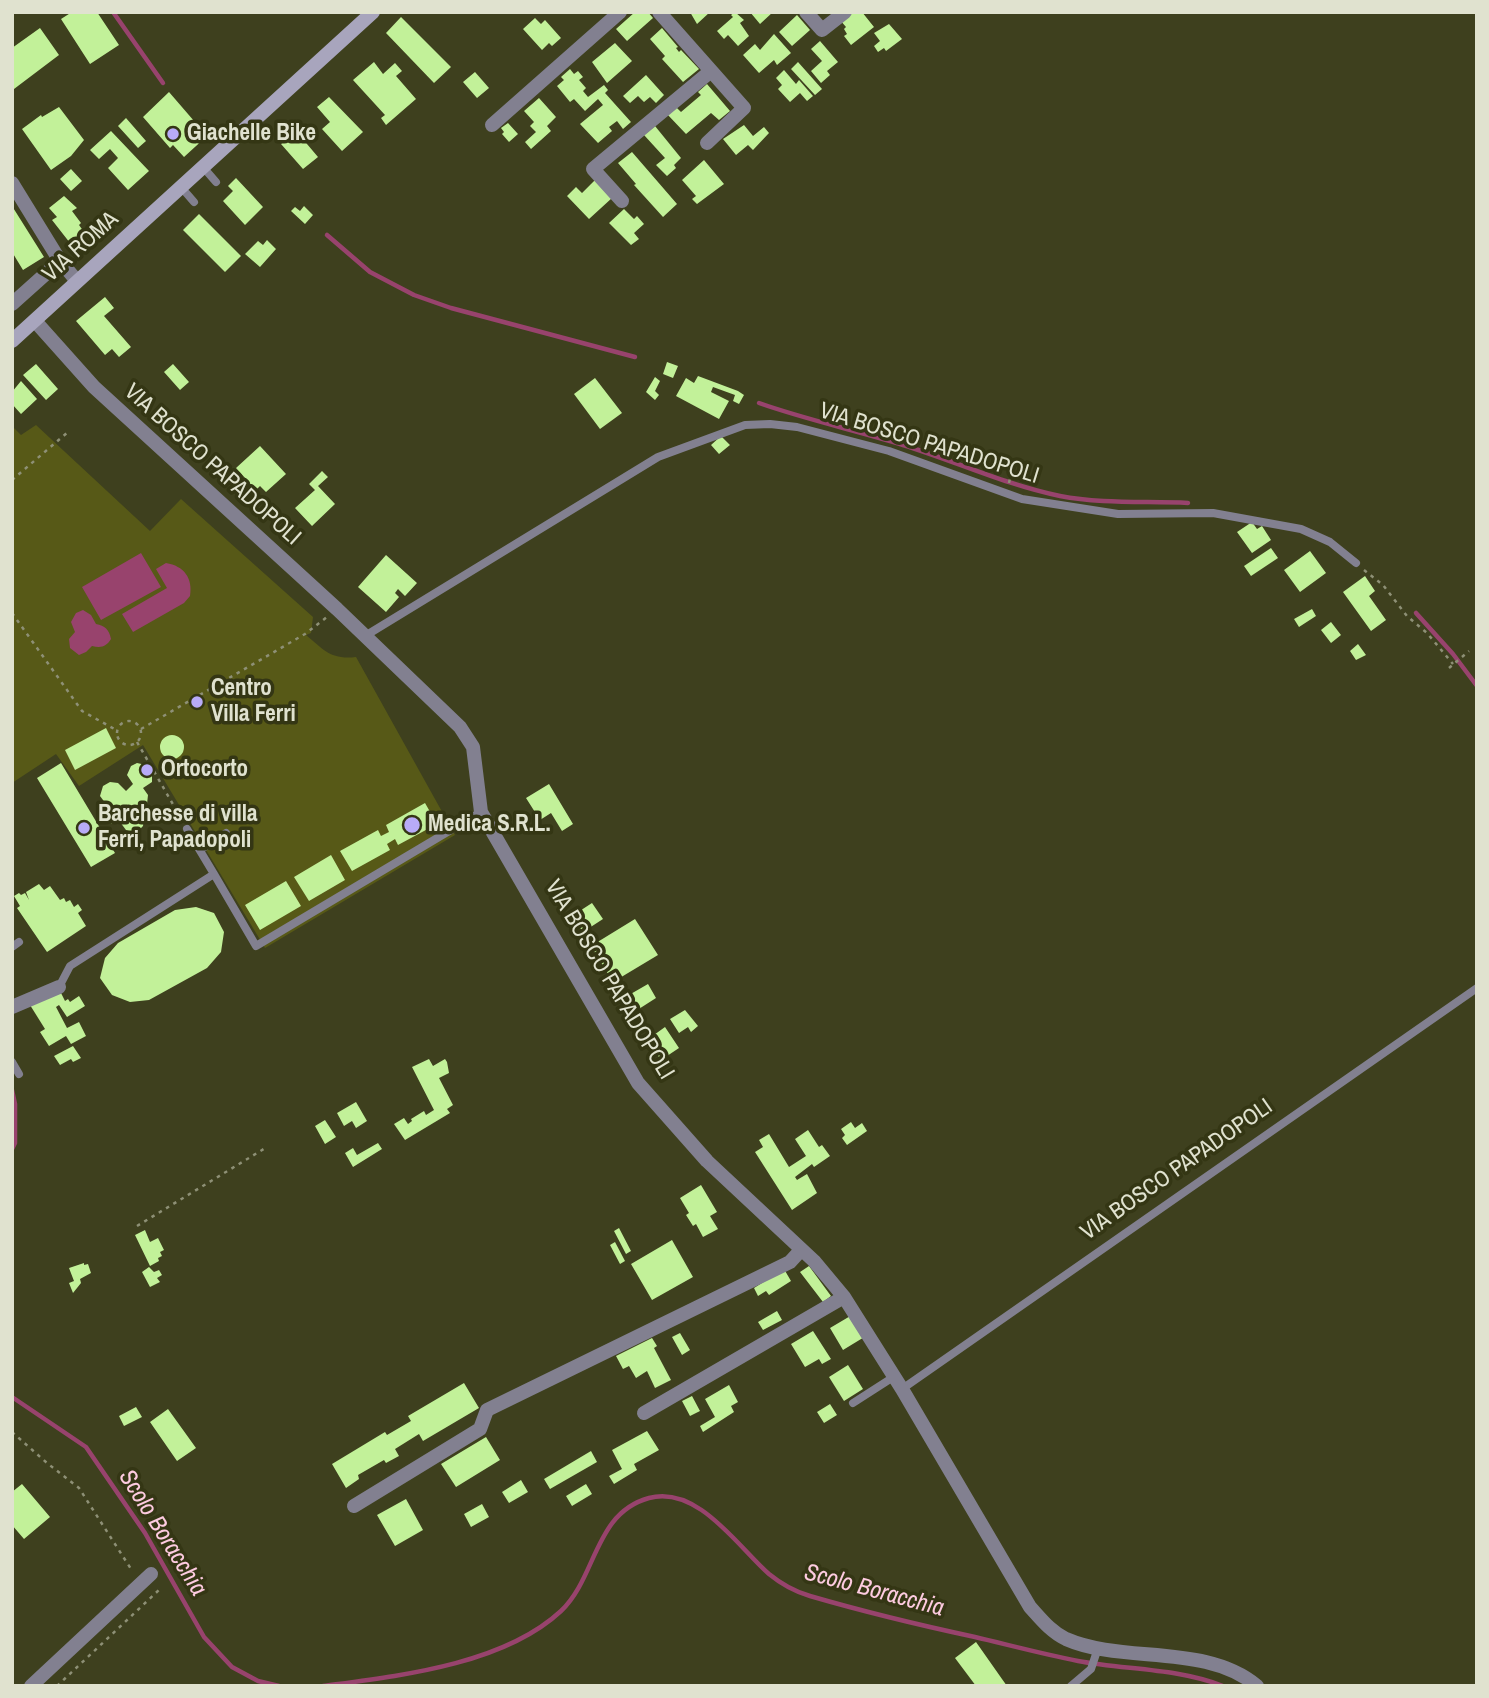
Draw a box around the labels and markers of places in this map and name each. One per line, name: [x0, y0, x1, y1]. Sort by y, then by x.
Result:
place label: Giachelle Bike: [187, 120, 316, 148]
marker: Giachelle Bike: [165, 126, 181, 142]
place label: Centro Villa Ferri: [211, 675, 296, 729]
marker: Centro Villa Ferri: [189, 694, 205, 710]
place label: Ortocorto: [161, 756, 248, 784]
marker: Ortocorto: [139, 762, 155, 778]
place label: Barchesse di villa Ferri, Papadopoli: [98, 801, 257, 855]
place label: Medica S.R.L.: [428, 811, 551, 839]
marker: Medica S.R.L.: [402, 815, 422, 835]
marker: Barchesse di villa Ferri, Papadopoli: [76, 820, 92, 836]

